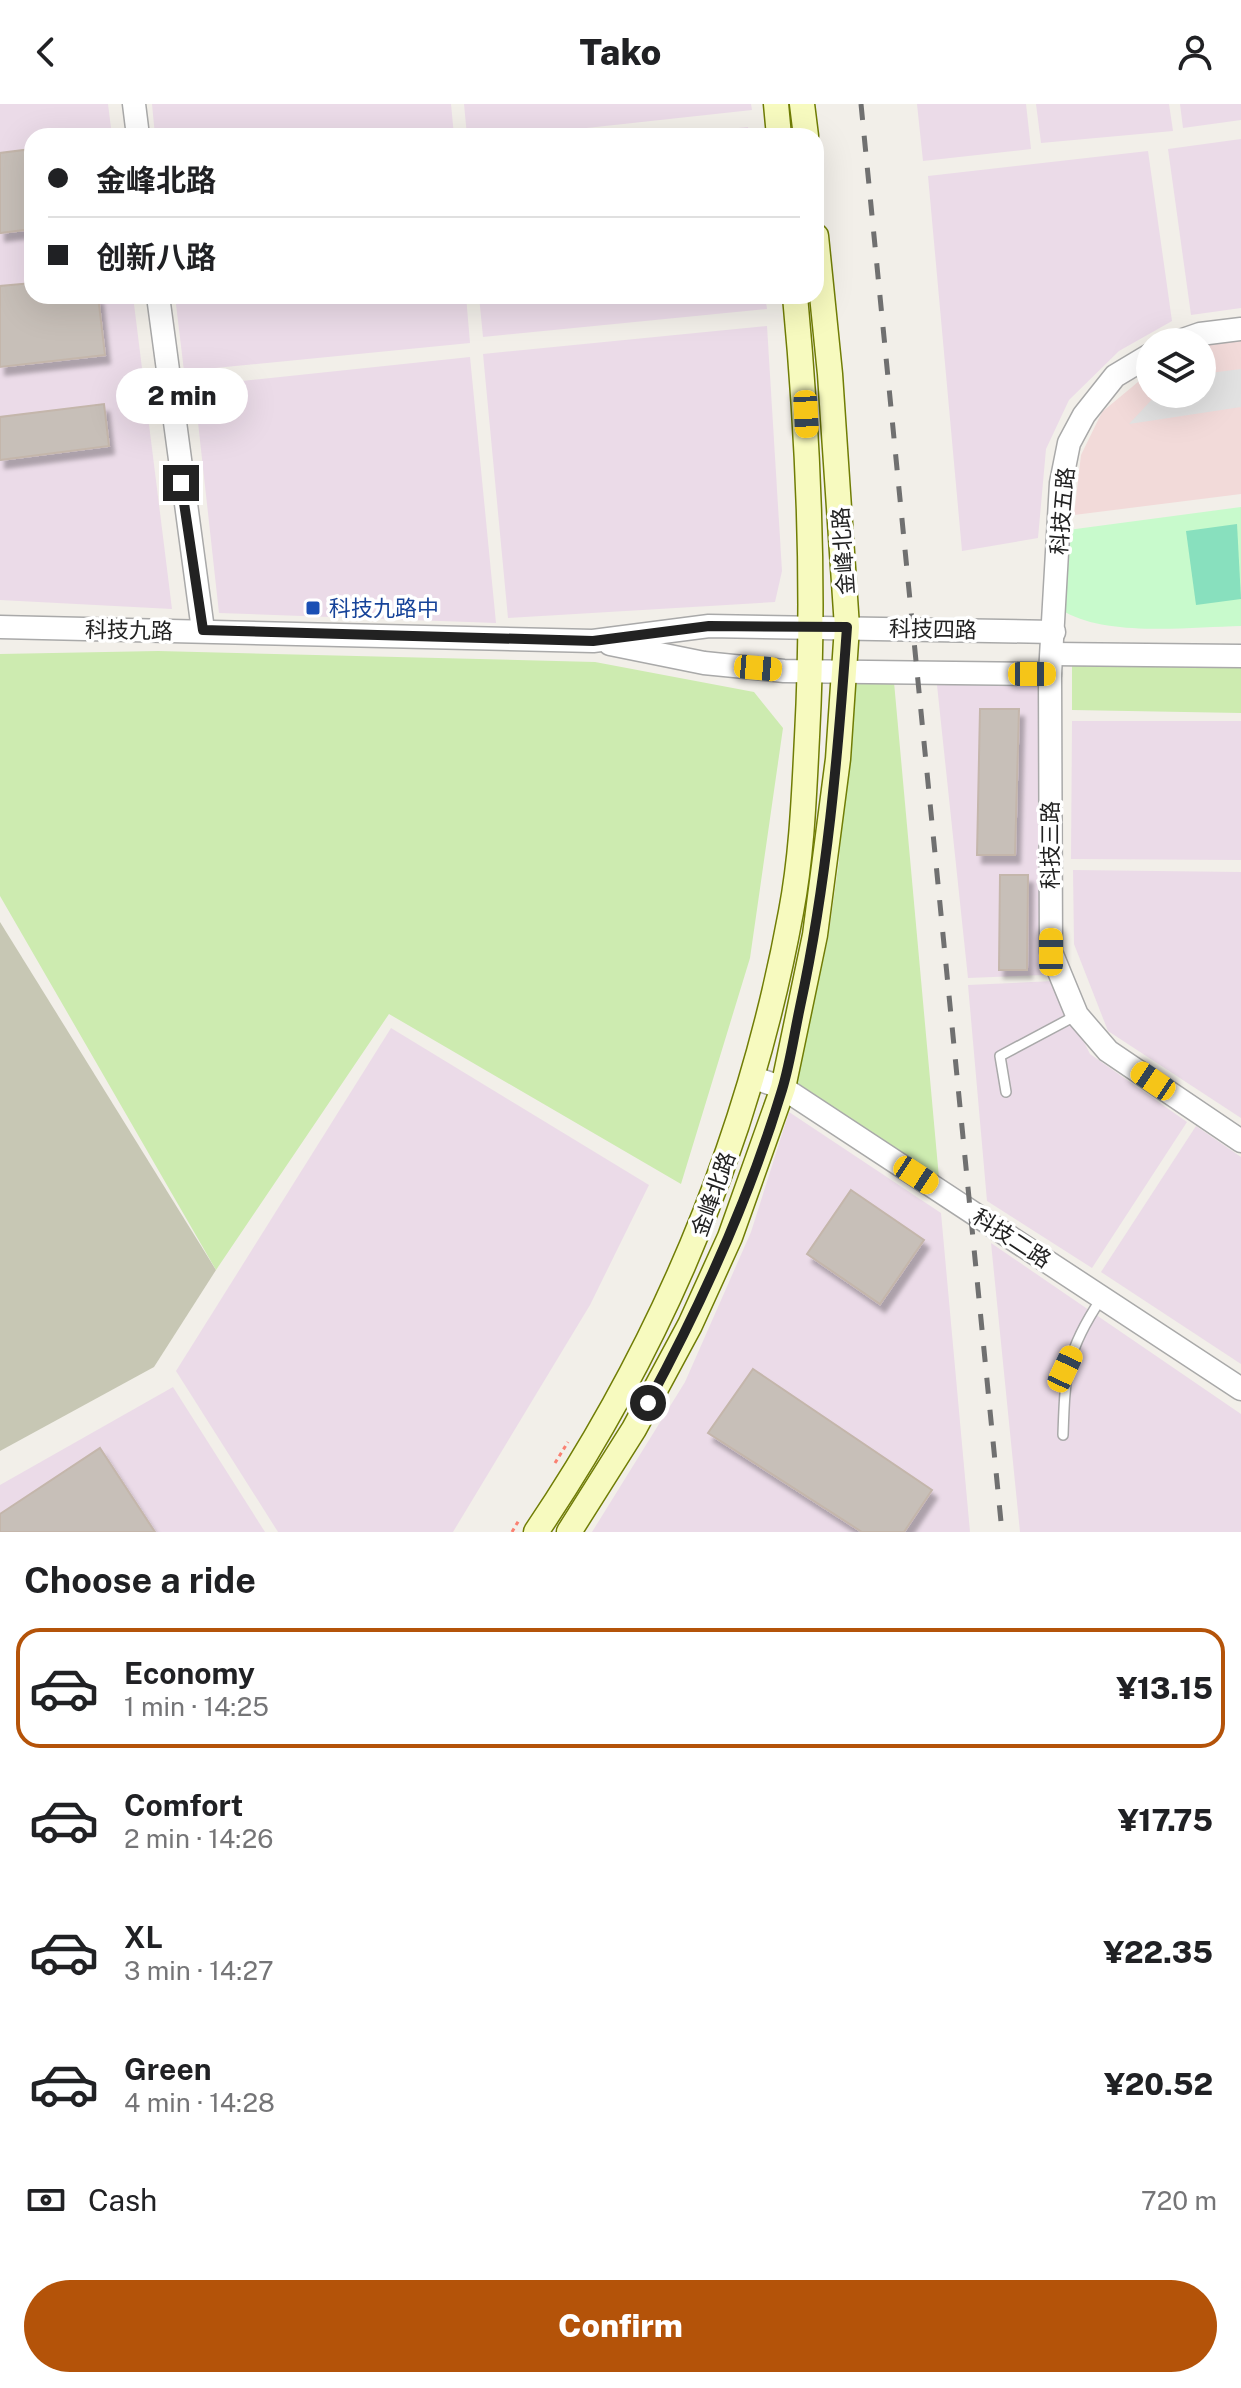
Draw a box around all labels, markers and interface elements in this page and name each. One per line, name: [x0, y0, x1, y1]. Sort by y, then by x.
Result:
icon: back: [24, 30, 68, 74]
icon: person: [1173, 30, 1217, 74]
text: Tako: [580, 31, 661, 73]
text: 金峰北路: [96, 162, 216, 198]
text: 创新八路: [96, 239, 216, 275]
map controls: [1136, 328, 1216, 408]
button: layers: [1136, 328, 1216, 408]
callout: 2 min: [115, 367, 247, 423]
text: 2 min: [147, 380, 217, 411]
car: [793, 389, 819, 439]
route end: [163, 465, 199, 501]
street label: 科技五路: [1045, 466, 1079, 556]
street label: 金峰北路: [827, 506, 859, 596]
place label: 科技九路中: [329, 595, 439, 621]
marker: 科技九路中: [304, 599, 322, 617]
street label: 科技四路: [889, 615, 977, 643]
street label: 科技九路: [85, 616, 173, 644]
car: [733, 654, 783, 682]
car: [1008, 662, 1056, 686]
street label: 科技三路: [1037, 801, 1063, 889]
car: [1039, 928, 1063, 976]
car: [1126, 1058, 1180, 1104]
street label: 金峰北路: [686, 1148, 740, 1240]
car: [889, 1152, 943, 1198]
street label: 科技二路: [968, 1203, 1056, 1273]
car: [1044, 1342, 1086, 1396]
route start: [630, 1385, 666, 1421]
text: Choose a ride: [24, 1559, 256, 1601]
icon: car: [28, 1652, 100, 1724]
text: Economy: [124, 1655, 255, 1691]
text: ¥13.15: [1116, 1670, 1213, 1706]
text: 1 min · 14:25: [124, 1691, 269, 1722]
icon: car: [28, 1784, 100, 1856]
text: Comfort: [124, 1787, 243, 1823]
text: ¥17.75: [1118, 1802, 1213, 1838]
text: 2 min · 14:26: [124, 1823, 273, 1854]
icon: car: [28, 1916, 100, 1988]
text: XL: [124, 1919, 163, 1955]
text: ¥22.35: [1104, 1934, 1213, 1970]
text: 3 min · 14:27: [124, 1955, 274, 1986]
icon: car: [28, 2048, 100, 2120]
text: Green: [124, 2051, 211, 2087]
text: ¥20.52: [1104, 2066, 1213, 2102]
text: 4 min · 14:28: [124, 2087, 275, 2118]
icon: cash: [24, 2178, 68, 2222]
text: Cash: [88, 2182, 157, 2218]
text: 720 m: [1141, 2185, 1217, 2216]
button: Confirm: [24, 2280, 1217, 2372]

